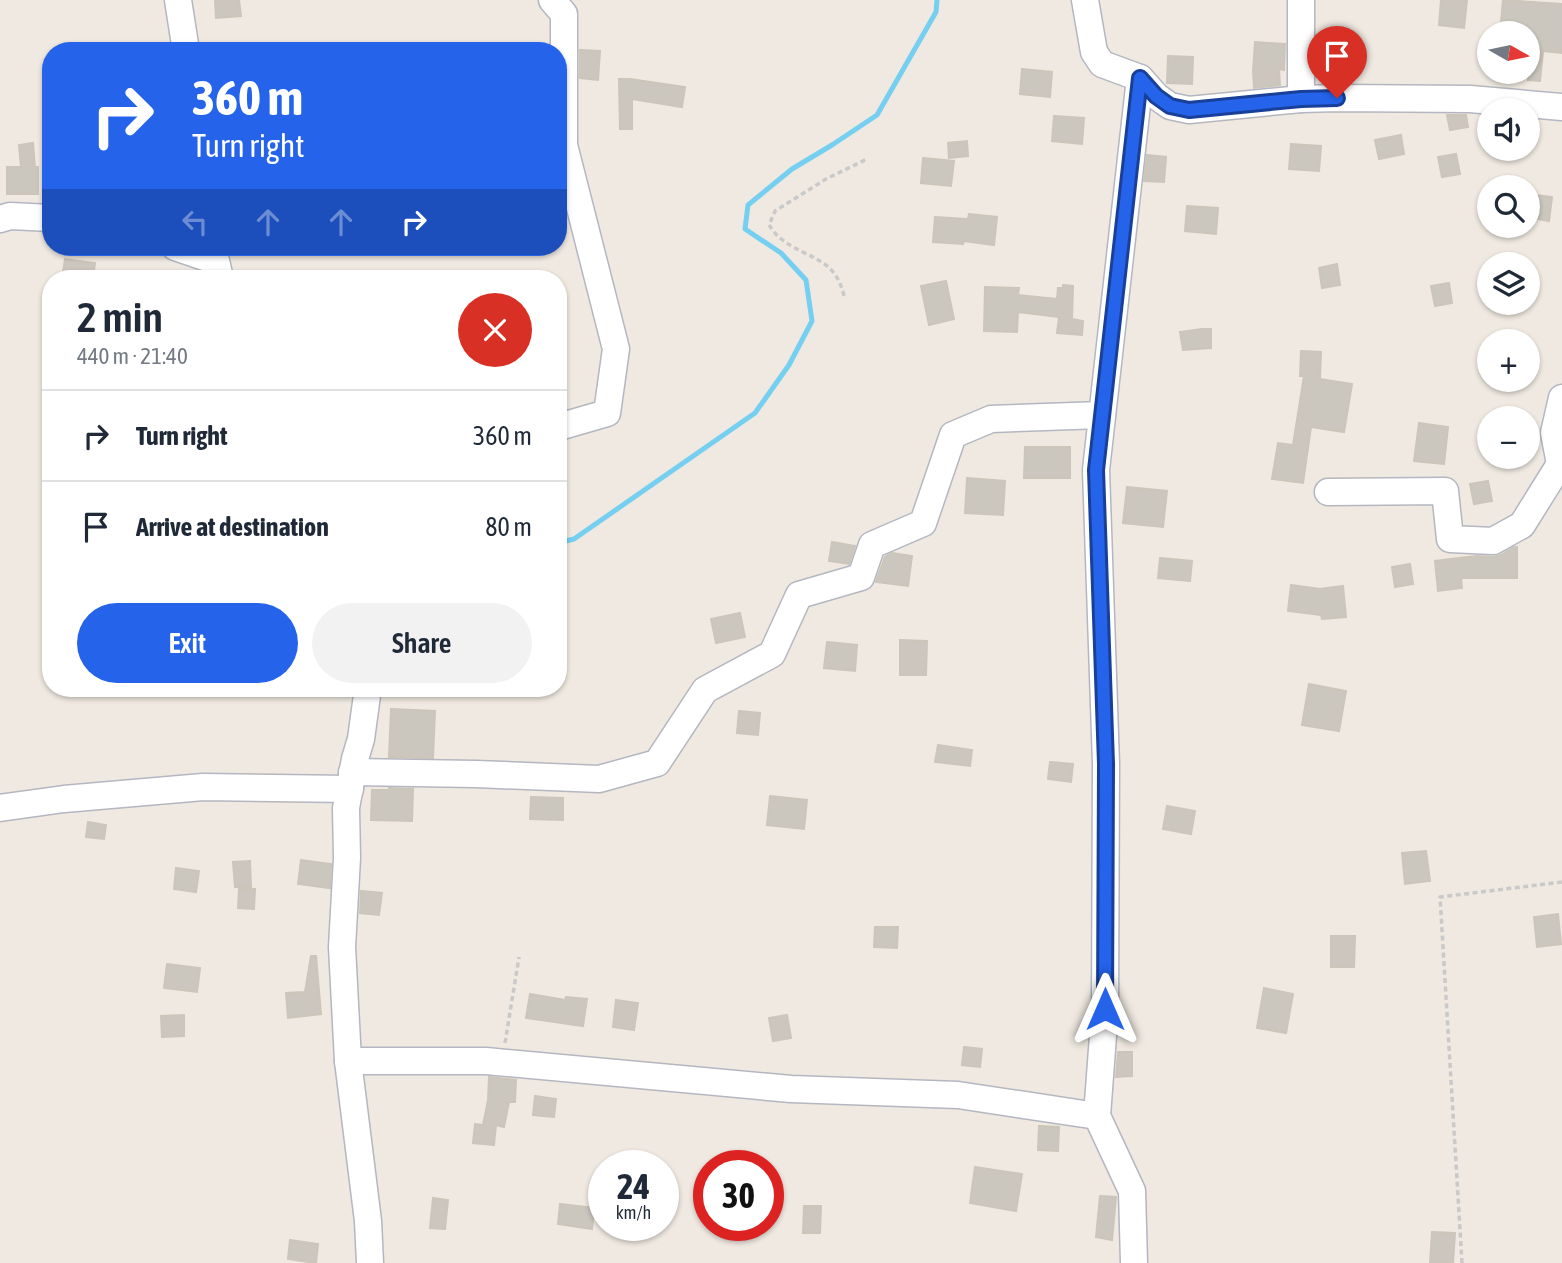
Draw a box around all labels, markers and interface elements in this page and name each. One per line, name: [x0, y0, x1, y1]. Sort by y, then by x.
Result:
north arrow: [1477, 21, 1540, 84]
map controls: [1477, 21, 1540, 469]
pin: [1307, 26, 1367, 98]
icon: arrive: [1318, 37, 1356, 75]
text: 360 m: [192, 69, 303, 125]
icon: right: [77, 70, 168, 161]
button: sound: [1477, 98, 1540, 161]
text: Turn right: [192, 127, 305, 164]
button: search: [1477, 175, 1540, 238]
icon: left: [176, 203, 214, 241]
icon: ahead: [249, 203, 287, 241]
icon: ahead: [322, 203, 360, 241]
icon: right: [395, 203, 433, 241]
button: layers: [1477, 252, 1540, 315]
text: 2 min: [77, 293, 163, 341]
button: close: [458, 293, 532, 367]
button: +: [1477, 329, 1540, 392]
text: 440 m · 21:40: [77, 343, 188, 369]
button: −: [1477, 406, 1540, 469]
icon: right: [77, 417, 115, 455]
text: Turn right: [136, 421, 227, 451]
text: 360 m: [473, 421, 532, 451]
icon: arrive: [77, 508, 115, 546]
text: Arrive at destination: [136, 512, 329, 542]
text: 80 m: [485, 512, 532, 542]
button: Exit: [77, 603, 298, 683]
button: Share: [312, 603, 532, 683]
position arrow: [1068, 972, 1142, 1046]
speed limit sign: 30: [693, 1150, 784, 1241]
text: 24: [617, 1166, 650, 1206]
text: km/h: [616, 1202, 651, 1223]

